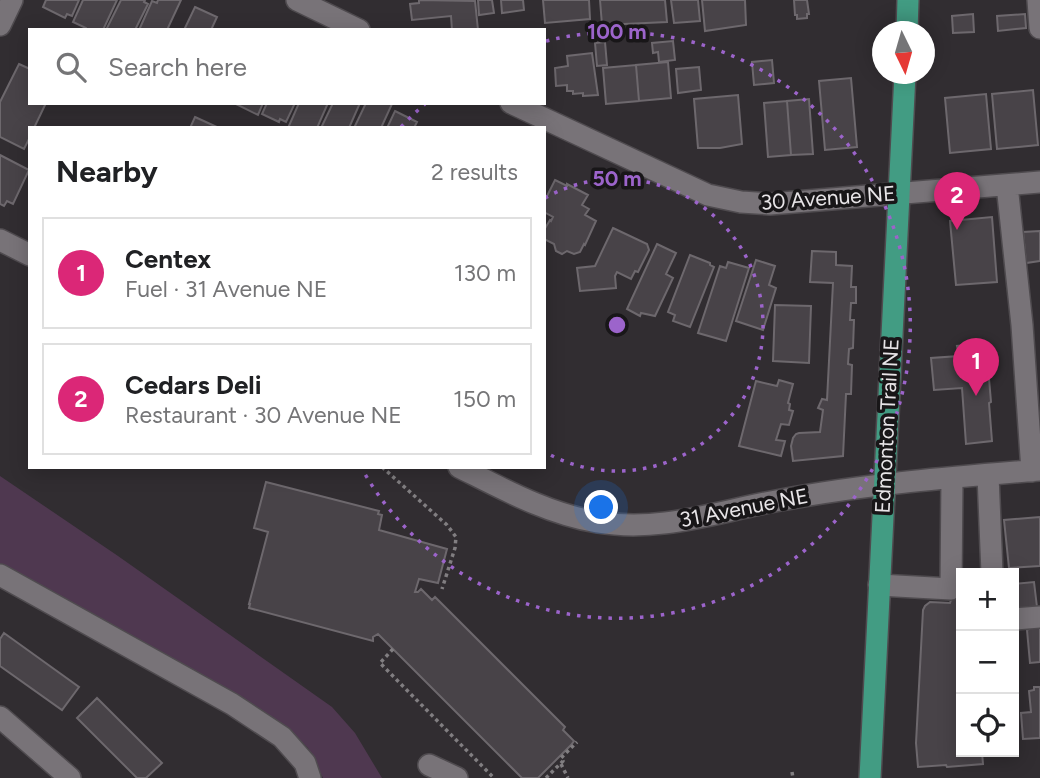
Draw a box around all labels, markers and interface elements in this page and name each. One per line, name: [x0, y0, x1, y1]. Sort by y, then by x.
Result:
text: 100 m: [587, 19, 647, 44]
north arrow: [872, 21, 935, 84]
search box: [28, 28, 546, 105]
icon: search: [52, 48, 90, 86]
text: Search here: [108, 51, 247, 83]
text: Nearby: [56, 153, 158, 190]
text: 2 results: [431, 158, 518, 186]
text: 50 m: [592, 166, 642, 191]
pin: 2: [934, 172, 980, 230]
street label: 30 Avenue NE: [760, 180, 896, 215]
text: Centex: [125, 243, 211, 275]
text: 1: [76, 259, 86, 287]
text: 130 m: [454, 259, 516, 287]
text: Fuel · 31 Avenue NE: [125, 275, 327, 303]
centre of rings: [605, 313, 629, 337]
street label: Edmonton Trail NE: [869, 338, 904, 514]
pin: 1: [953, 338, 999, 396]
text: Cedars Deli: [125, 369, 262, 401]
text: 2: [74, 385, 88, 413]
text: 150 m: [453, 385, 516, 413]
text: Restaurant · 30 Avenue NE: [125, 401, 402, 429]
street label: 31 Avenue NE: [678, 483, 810, 532]
your location: [584, 490, 618, 524]
map controls: [956, 568, 1019, 757]
button: +: [956, 568, 1019, 631]
button: −: [956, 631, 1019, 694]
button: locate: [956, 694, 1019, 757]

